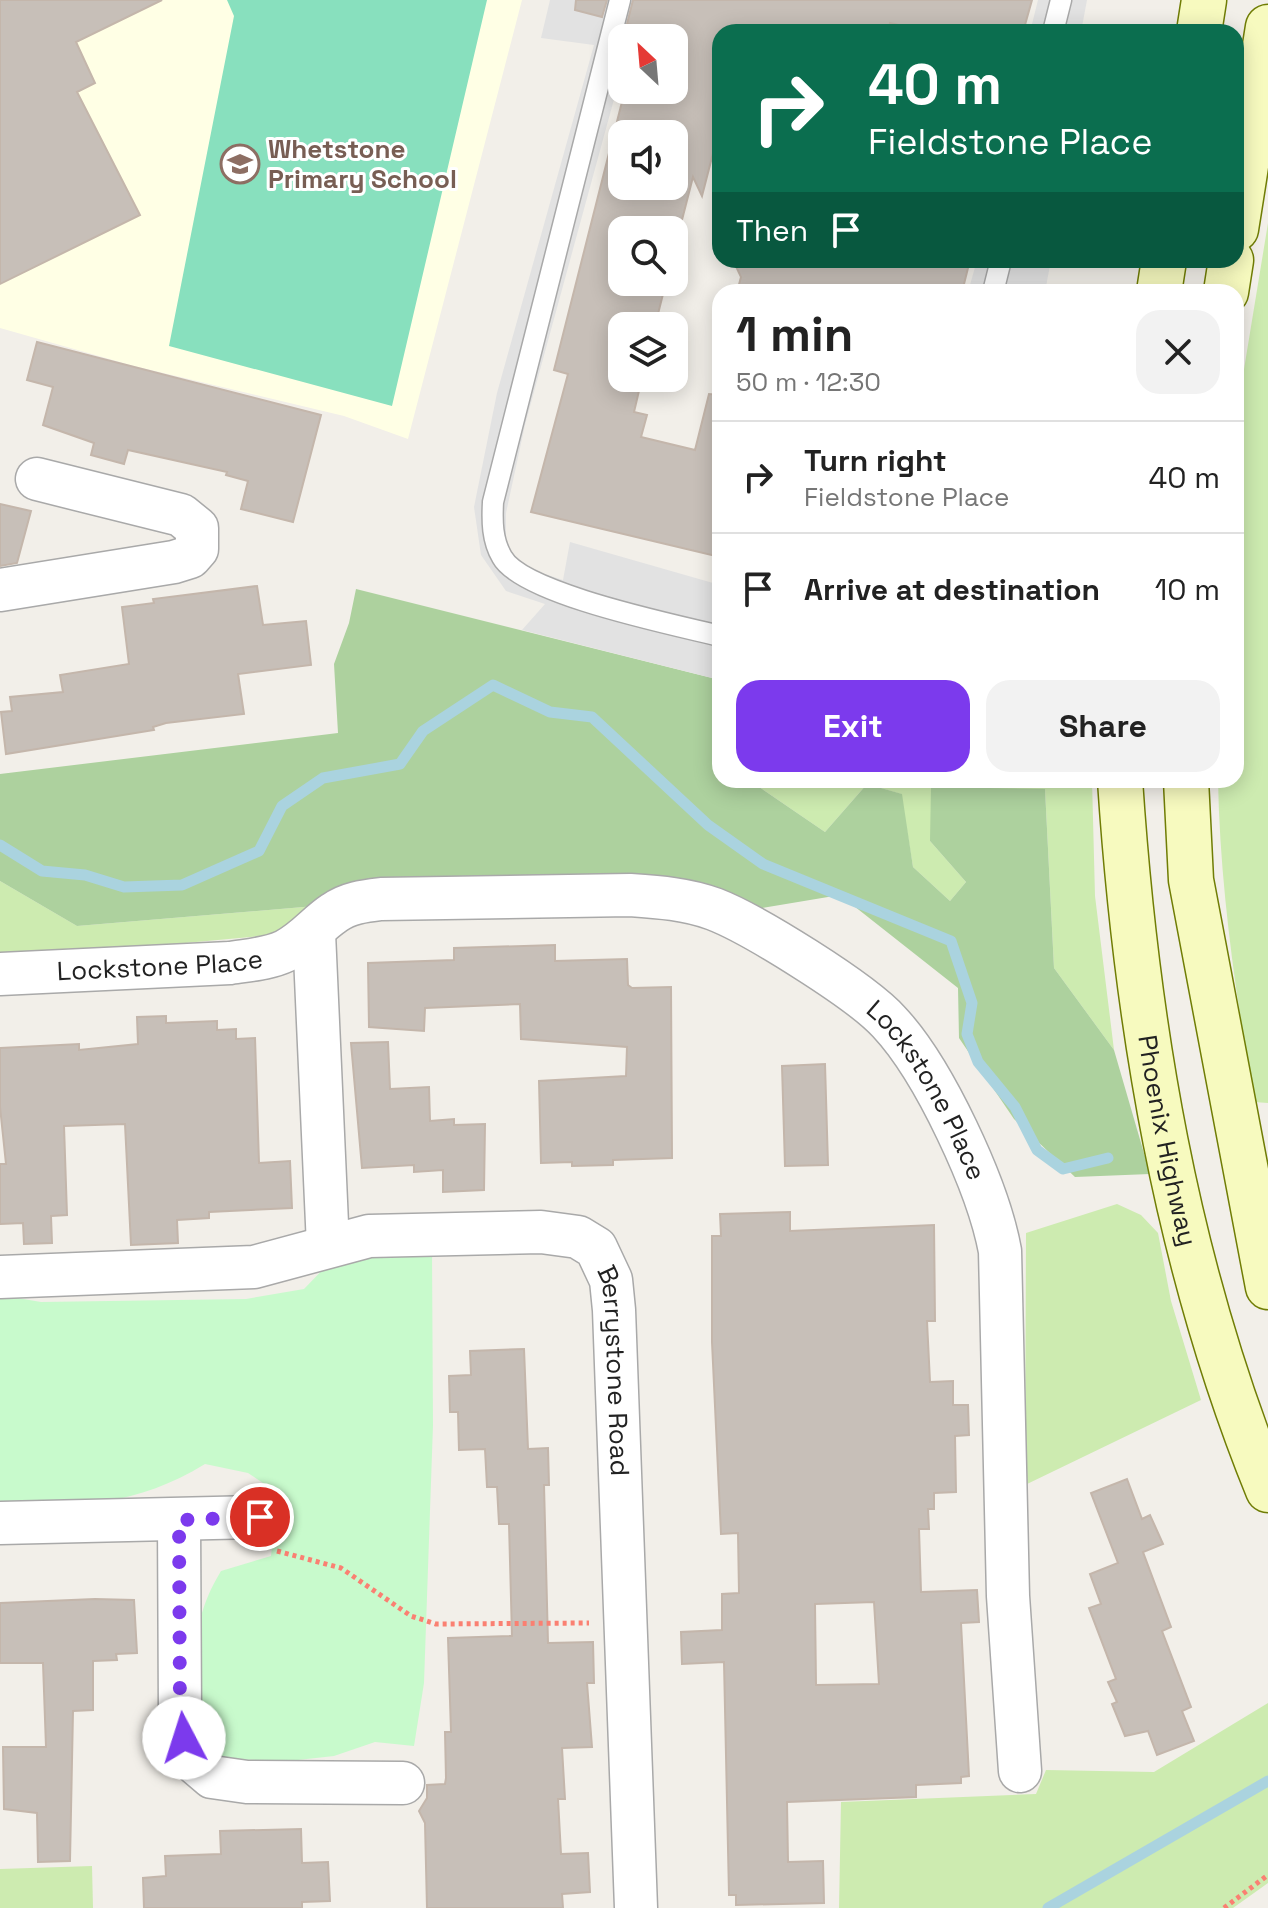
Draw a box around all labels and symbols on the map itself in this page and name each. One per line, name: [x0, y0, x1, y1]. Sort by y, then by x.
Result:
north arrow: [608, 24, 688, 104]
place label: Whetstone Primary School: [268, 132, 457, 196]
school or university icon: Whetstone Primary School: [219, 143, 261, 185]
street label: Lockstone Place: [56, 941, 265, 988]
street label: Lockstone Place: [860, 992, 994, 1185]
street label: Phoenix Highway: [1130, 1033, 1205, 1250]
street label: Berrystone Road: [589, 1260, 637, 1477]
pin: [226, 1483, 294, 1551]
position arrow: [142, 1696, 226, 1780]

